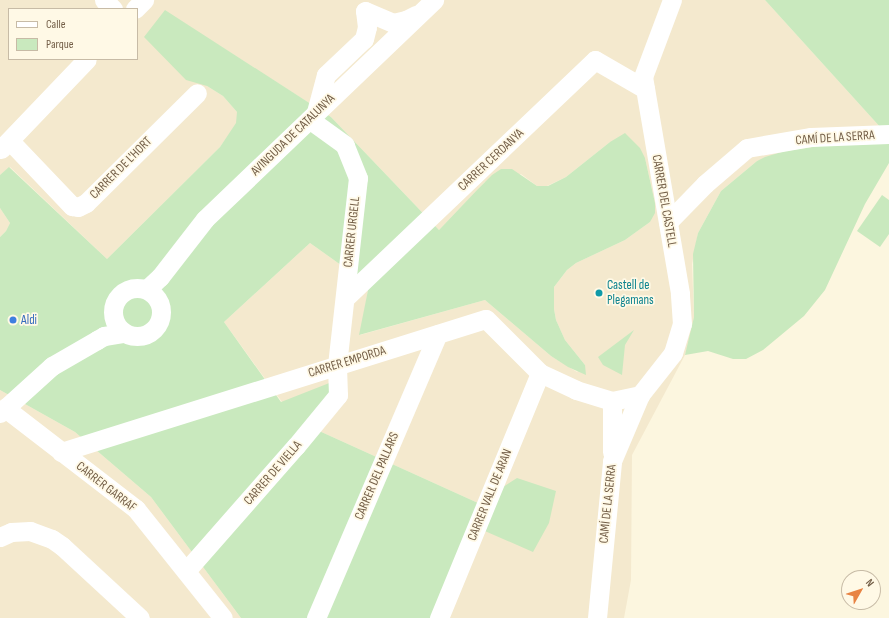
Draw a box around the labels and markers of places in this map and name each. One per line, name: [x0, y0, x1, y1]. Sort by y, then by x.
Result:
place label: Castell de Plegamans: [607, 278, 654, 309]
marker: Castell de Plegamans: [594, 288, 604, 298]
place label: Aldi: [21, 312, 37, 328]
marker: Aldi: [8, 315, 18, 325]

